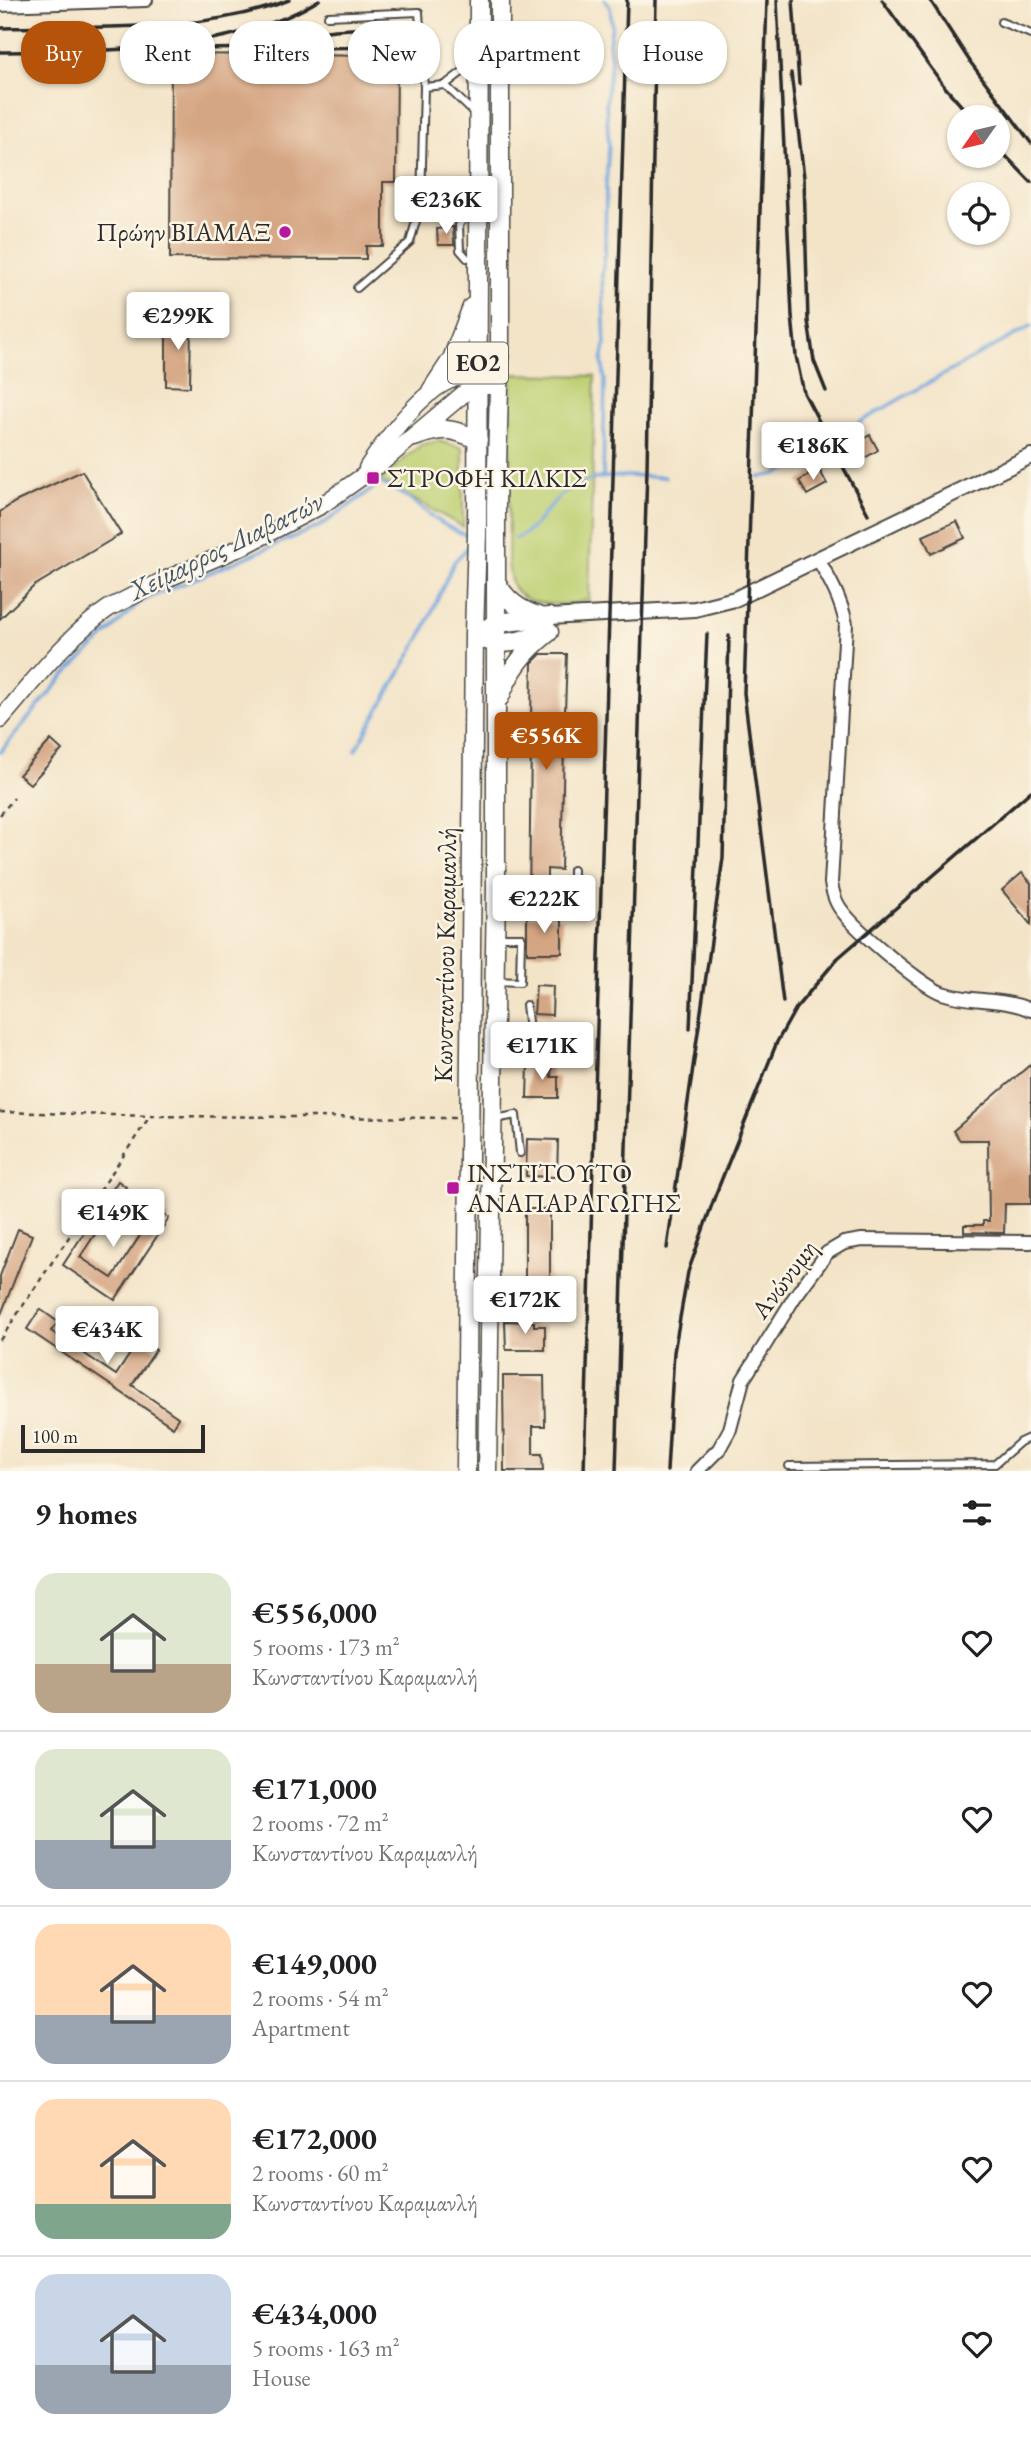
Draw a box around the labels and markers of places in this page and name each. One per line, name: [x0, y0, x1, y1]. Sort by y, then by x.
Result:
pin: €236K: [397, 176, 495, 236]
place label: Πρώην ΒΙΑΜΑΞ: [96, 215, 271, 249]
marker: Πρώην ΒΙΑΜΑΞ: [277, 224, 293, 240]
pin: €299K: [129, 292, 227, 352]
pin: €186K: [764, 422, 862, 482]
place label: ΣΤΡΟΦΗ ΚΙΛΚΙΣ: [387, 461, 587, 495]
marker: ΣΤΡΟΦΗ ΚΙΛΚΙΣ: [365, 470, 381, 486]
pin: €556K: [497, 712, 595, 772]
pin: €222K: [495, 876, 593, 935]
pin: €171K: [493, 1023, 591, 1082]
place label: ΙΝΣΤΙΤΟΥΤΟ ΑΝΑΠΑΡΑΓΩΓΗΣ: [466, 1156, 681, 1220]
marker: ΙΝΣΤΙΤΟΥΤΟ ΑΝΑΠΑΡΑΓΩΓΗΣ: [445, 1180, 461, 1196]
pin: €149K: [64, 1190, 162, 1249]
pin: €172K: [476, 1276, 574, 1336]
pin: €434K: [58, 1306, 156, 1366]

